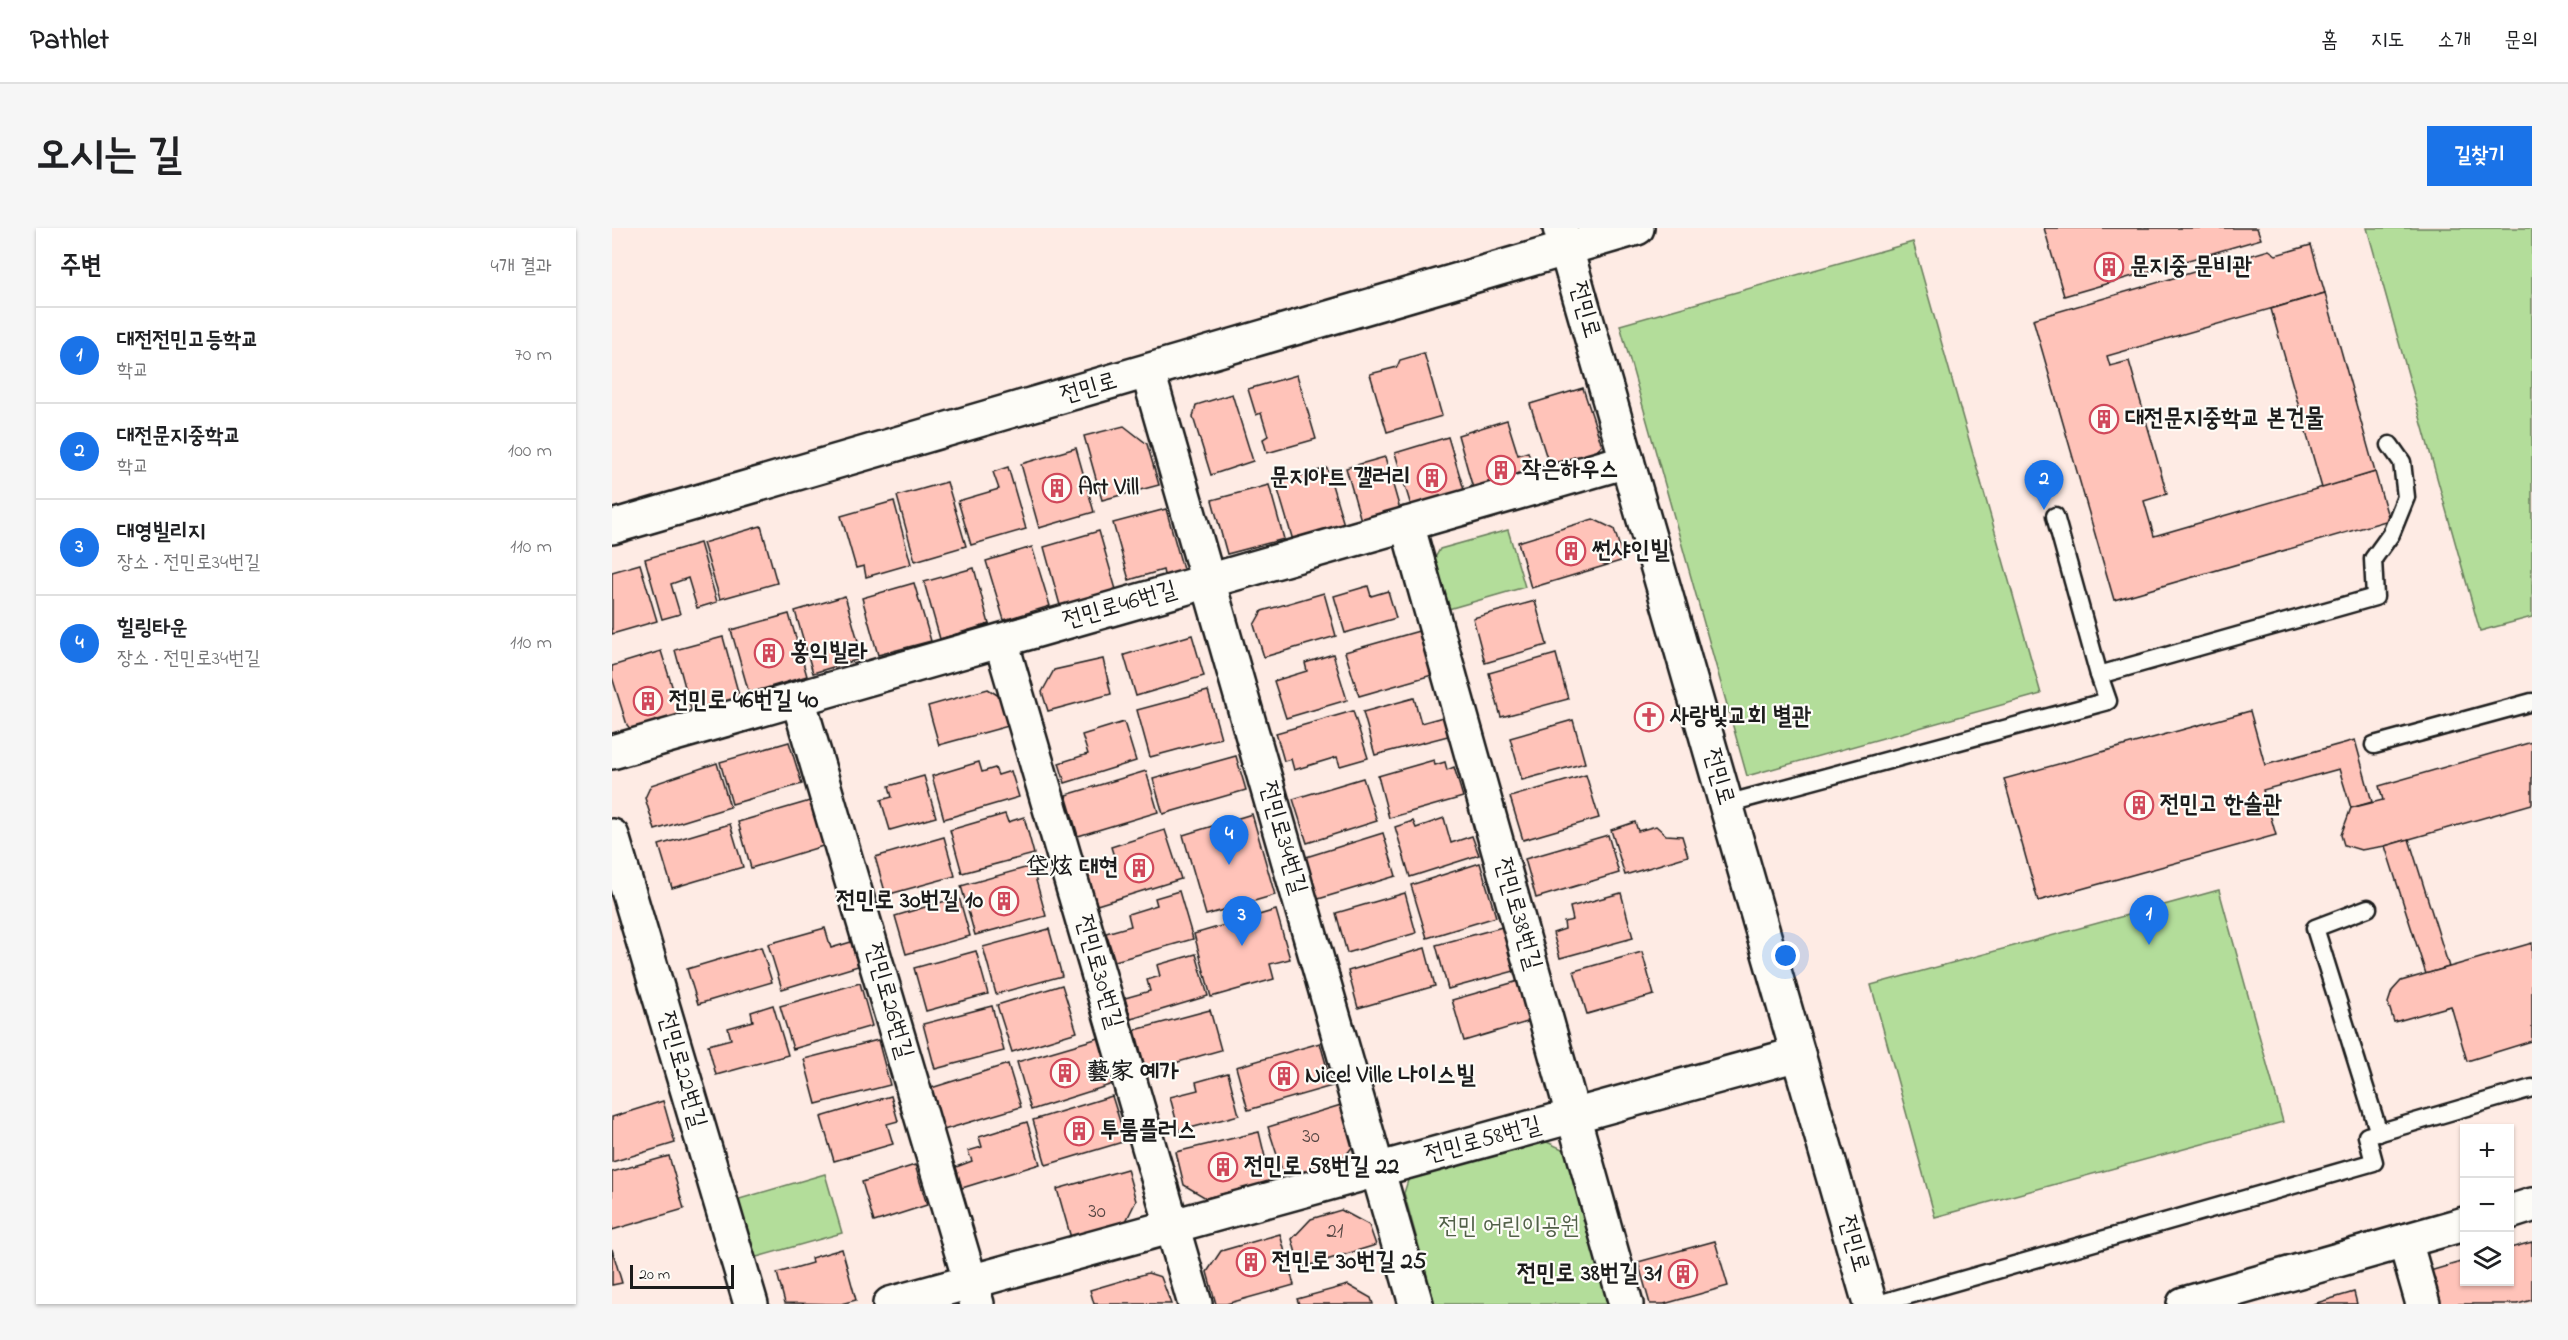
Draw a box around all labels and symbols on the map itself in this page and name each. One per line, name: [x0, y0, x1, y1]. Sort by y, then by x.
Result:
place label: 문지중 문비관: [2130, 250, 2253, 285]
building icon: 문지중 문비관: [2093, 251, 2125, 283]
street label: 전민로: [1559, 277, 1609, 343]
street label: 전민로: [1056, 364, 1122, 414]
place label: 대전문지중학교 본건물: [2125, 402, 2324, 437]
building icon: 대전문지중학교 본건물: [2088, 403, 2120, 435]
place label: 작은하우스: [1522, 453, 1619, 488]
building icon: 작은하우스: [1485, 454, 1517, 486]
pin: 2: [2024, 460, 2064, 510]
place label: 문지아트 갤러리: [1270, 461, 1411, 496]
building icon: 문지아트 갤러리: [1416, 462, 1448, 494]
place label: Art Vill: [1078, 471, 1139, 506]
building icon: Art Vill: [1041, 472, 1073, 504]
place label: 썬샤인빌: [1592, 534, 1670, 569]
building icon: 썬샤인빌: [1555, 535, 1587, 567]
street label: 전민로46번길: [1059, 573, 1181, 639]
place label: 홍익빌라: [790, 636, 868, 671]
building icon: 홍익빌라: [753, 637, 785, 669]
place label: 전민로 46번길 40: [669, 684, 819, 719]
building icon: 전민로 46번길 40: [632, 685, 664, 717]
place label: 사랑빛교회 별관: [1669, 700, 1812, 735]
church icon: 사랑빛교회 별관: [1633, 701, 1665, 733]
street label: 전민로: [1693, 744, 1743, 810]
street label: 전민로34번길: [1249, 777, 1315, 899]
place label: 전민고 한솔관: [2160, 788, 2283, 823]
building icon: 전민고 한솔관: [2123, 789, 2155, 821]
pin: 4: [1210, 816, 1248, 865]
place label: 垈炫 대현: [1025, 851, 1118, 886]
building icon: 垈炫 대현: [1123, 852, 1155, 884]
street label: 전민로38번길: [1484, 854, 1550, 974]
place label: 전민로 30번길 10: [836, 884, 984, 919]
building icon: 전민로 30번길 10: [988, 885, 1020, 917]
pin: 3: [1222, 896, 1262, 946]
pin: 1: [2130, 896, 2168, 945]
street label: 전민로30번길: [1065, 911, 1131, 1033]
street label: 전민로26번길: [855, 939, 921, 1063]
your location: [1771, 941, 1800, 970]
street label: 전민로22번길: [648, 1007, 714, 1133]
place label: 藝家 예가: [1086, 1056, 1179, 1091]
building icon: 藝家 예가: [1049, 1057, 1081, 1089]
place label: Nice! Ville 나이스빌: [1305, 1059, 1476, 1094]
building icon: Nice! Ville 나이스빌: [1268, 1060, 1300, 1092]
street label: 전민로58번길: [1421, 1109, 1545, 1173]
place label: 투룸플러스: [1100, 1114, 1197, 1149]
building icon: 투룸플러스: [1063, 1115, 1095, 1147]
house number: 30: [1302, 1122, 1320, 1152]
place label: 전민로 58번길 22: [1244, 1150, 1399, 1185]
building icon: 전민로 58번길 22: [1207, 1151, 1239, 1183]
house number: 30: [1088, 1197, 1106, 1227]
park label: 전민 어린이공원: [1438, 1210, 1580, 1245]
street label: 전민로: [1828, 1211, 1878, 1277]
house number: 21: [1326, 1217, 1344, 1247]
place label: 전민로 30번길 25: [1272, 1245, 1427, 1280]
building icon: 전민로 30번길 25: [1235, 1246, 1267, 1278]
place label: 전민로 38번길 31: [1517, 1257, 1662, 1292]
building icon: 전민로 38번길 31: [1667, 1258, 1699, 1290]
scale bar: [630, 1262, 734, 1290]

